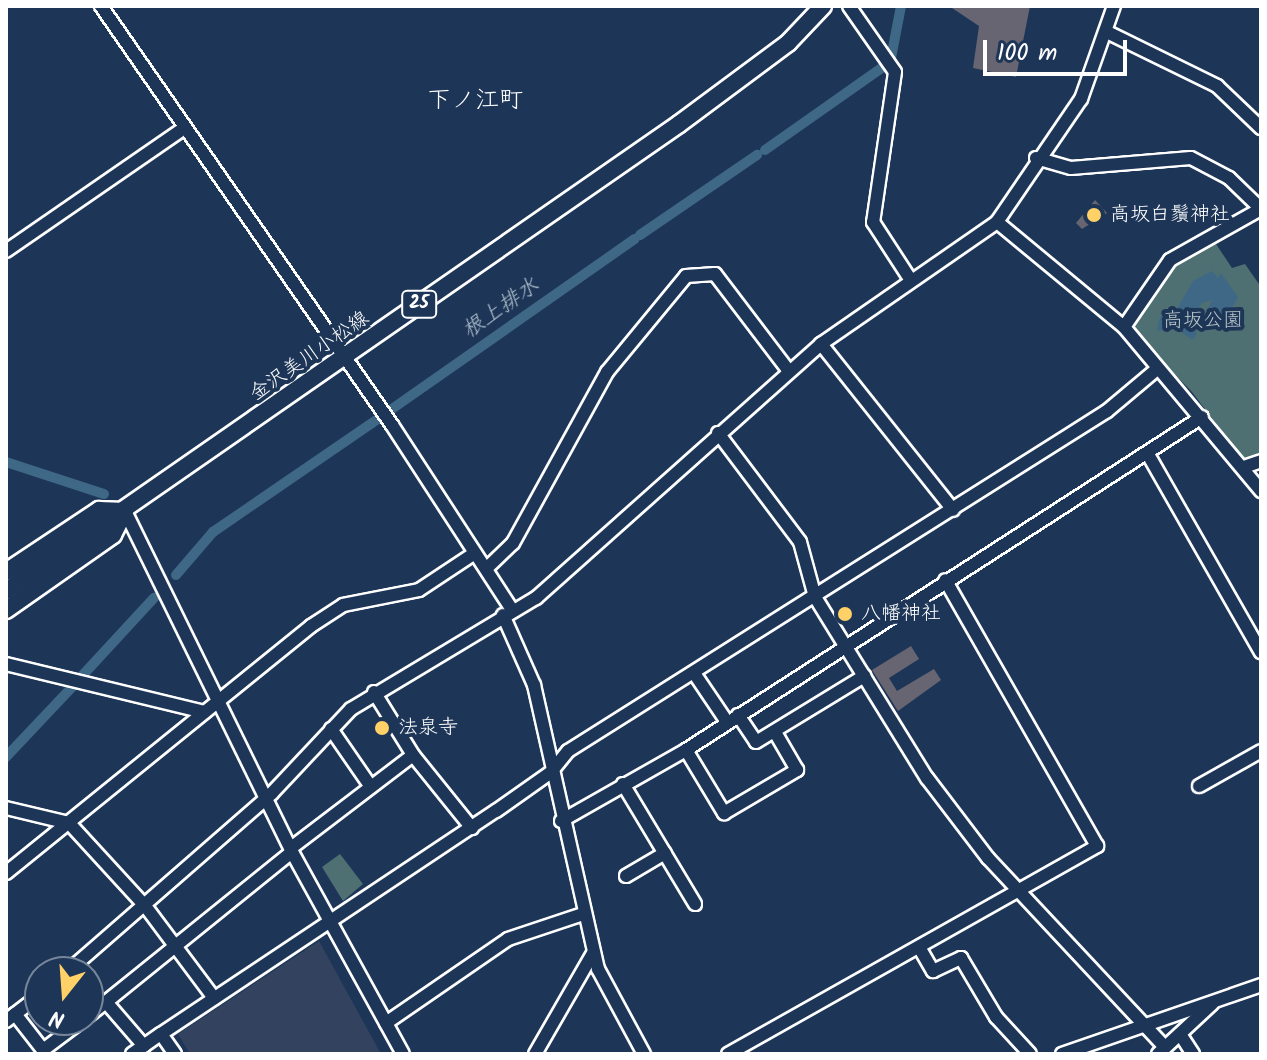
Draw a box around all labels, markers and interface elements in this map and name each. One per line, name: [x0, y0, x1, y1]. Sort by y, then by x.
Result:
scale bar: [987, 24, 1131, 74]
text: 100 m: [997, 34, 1057, 73]
district label: 下ノ江町: [427, 87, 523, 115]
place label: 高坂白鬚神社: [1110, 203, 1230, 227]
marker: 高坂白鬚神社: [1085, 206, 1103, 224]
water label: 根上排水: [457, 273, 545, 345]
road number: 25: [401, 290, 437, 318]
street label: 金沢美川小松線: [246, 307, 374, 407]
park label: 高坂公園: [1163, 309, 1243, 333]
place label: 八幡神社: [861, 602, 941, 626]
marker: 八幡神社: [836, 605, 854, 623]
place label: 法泉寺: [398, 716, 458, 740]
marker: 法泉寺: [373, 719, 391, 737]
north arrow: [24, 956, 104, 1036]
text: N: [46, 999, 69, 1036]

